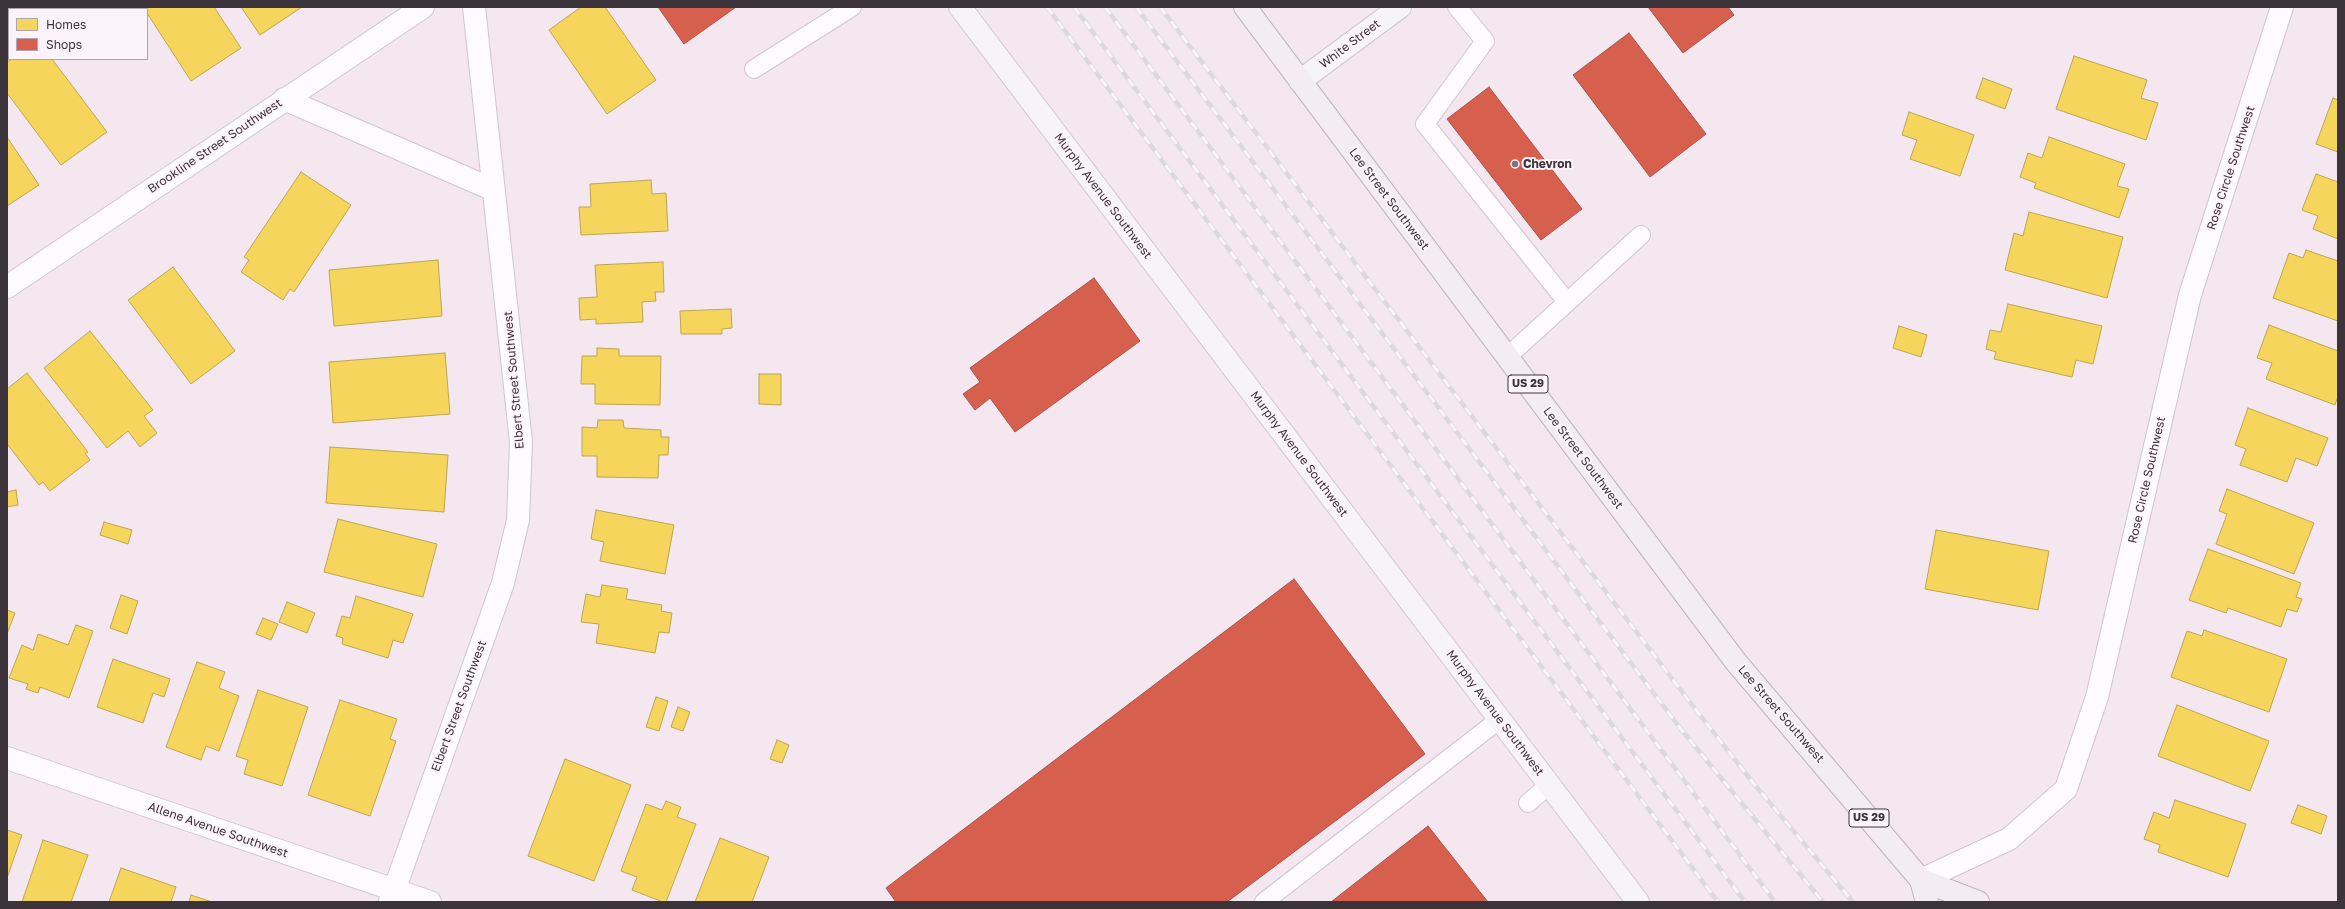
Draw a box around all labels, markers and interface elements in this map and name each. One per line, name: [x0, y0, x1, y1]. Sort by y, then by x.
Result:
legend: [8, 8, 148, 60]
street label: White Street: [1317, 16, 1383, 72]
text: Homes: [46, 17, 86, 32]
text: Shops: [46, 37, 82, 52]
street label: Brookline Street Southwest: [145, 96, 285, 196]
street label: Rose Circle Southwest: [2204, 104, 2258, 232]
street label: Murphy Avenue Southwest: [1051, 130, 1155, 262]
street label: Lee Street Southwest: [1346, 145, 1432, 253]
place label: Chevron: [1523, 157, 1572, 171]
marker: Chevron: [1510, 159, 1520, 169]
street label: Elbert Street Southwest: [501, 310, 527, 450]
road number: US 29: [1508, 375, 1548, 393]
street label: Murphy Avenue Southwest: [1247, 388, 1351, 520]
street label: Lee Street Southwest: [1540, 404, 1626, 512]
street label: Rose Circle Southwest: [2125, 415, 2169, 545]
street label: Elbert Street Southwest: [429, 638, 489, 774]
street label: Murphy Avenue Southwest: [1443, 647, 1547, 779]
street label: Lee Street Southwest: [1735, 662, 1827, 766]
street label: Allene Avenue Southwest: [146, 799, 290, 861]
road number: US 29: [1849, 809, 1889, 827]

